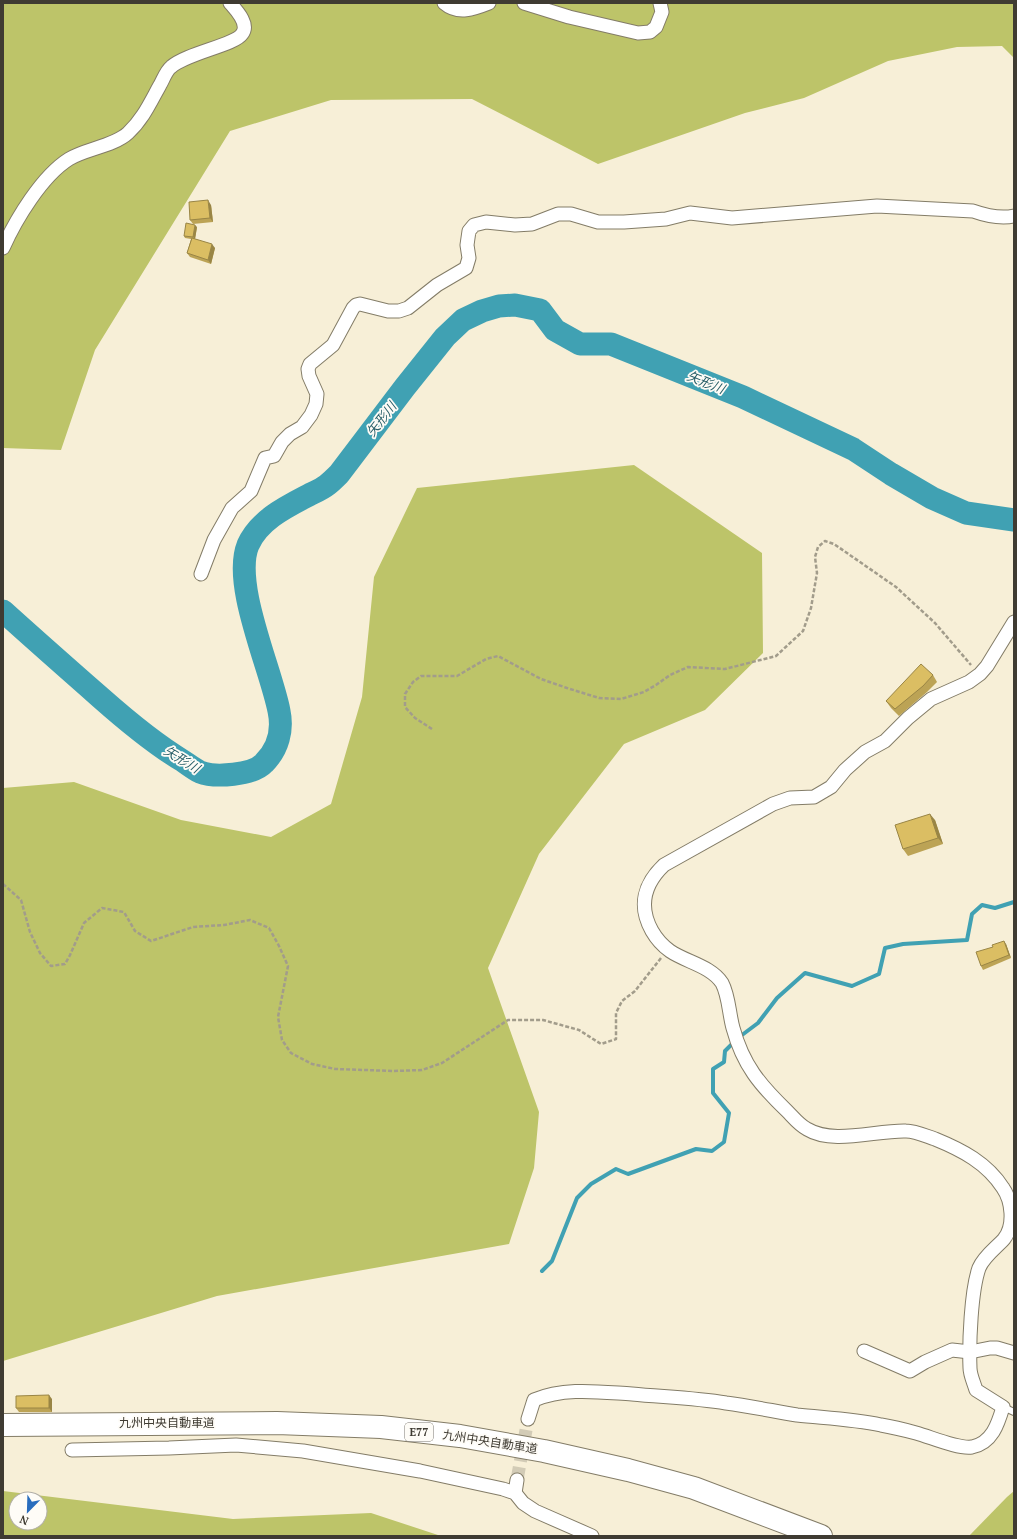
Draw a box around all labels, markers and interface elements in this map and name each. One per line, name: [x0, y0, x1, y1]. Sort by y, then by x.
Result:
water label: 矢形川: [685, 366, 729, 398]
water label: 矢形川: [362, 397, 401, 440]
water label: 矢形川: [161, 741, 205, 778]
street label: 九州中央自動車道: [119, 1415, 215, 1430]
road number: E77: [405, 1423, 433, 1441]
street label: 九州中央自動車道: [441, 1427, 539, 1456]
north arrow: [8, 1491, 48, 1531]
text: N: [17, 1512, 31, 1528]

